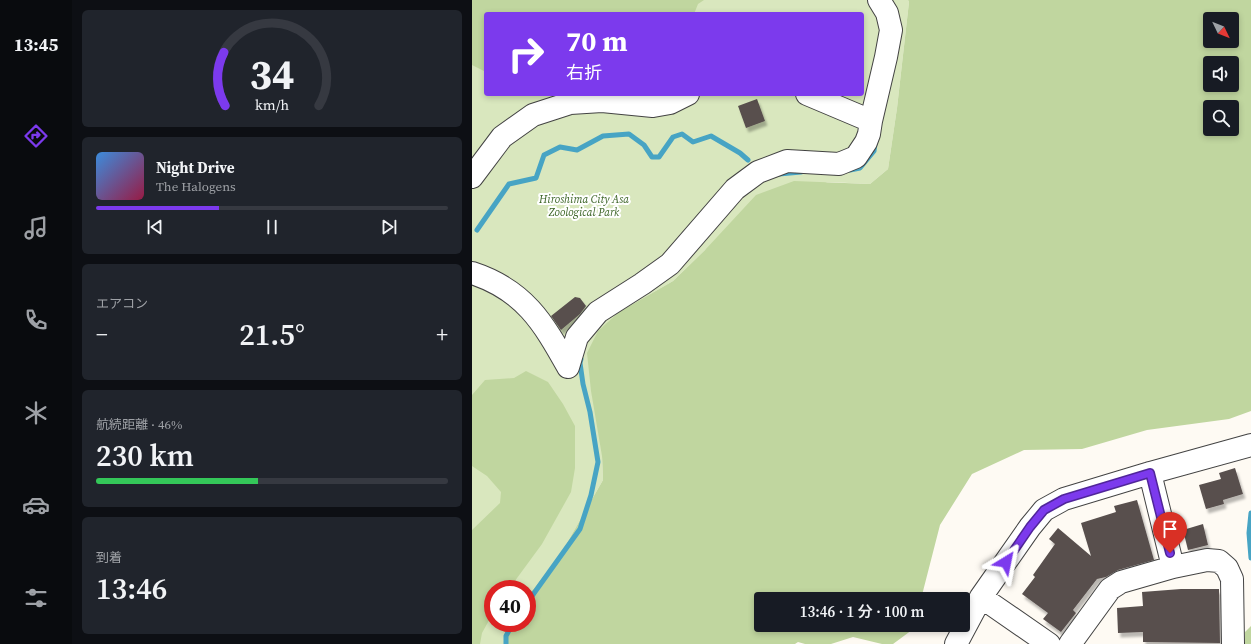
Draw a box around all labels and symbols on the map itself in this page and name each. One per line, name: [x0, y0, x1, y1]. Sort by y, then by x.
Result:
north arrow: [1203, 12, 1239, 48]
park label: Hiroshima City Asa Zoological Park: [538, 192, 629, 220]
pin: [1153, 512, 1187, 553]
position arrow: [985, 541, 1027, 583]
speed limit sign: 40: [484, 580, 536, 632]

